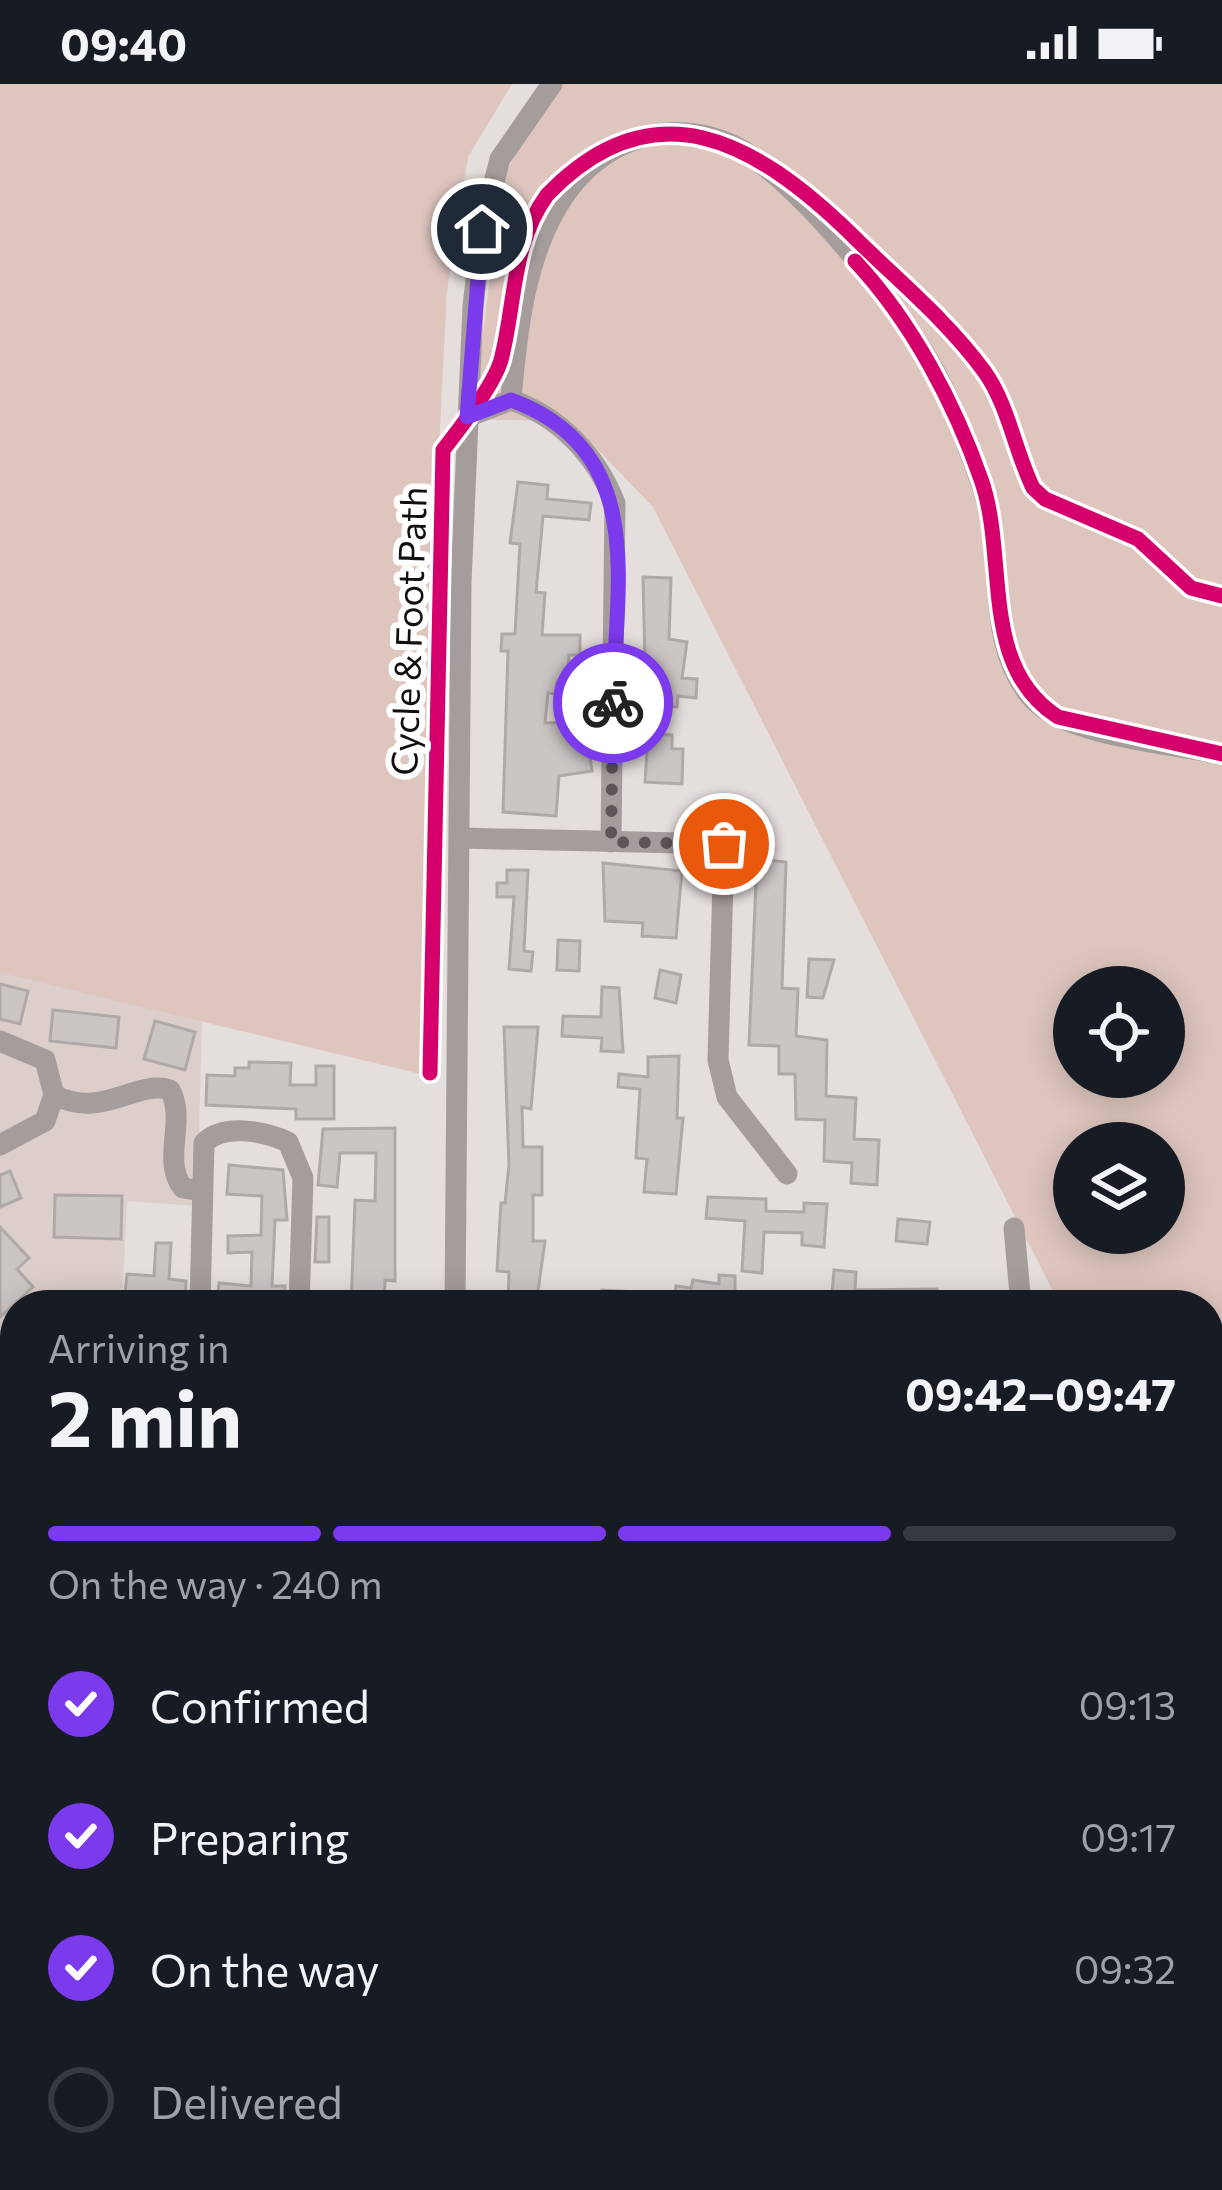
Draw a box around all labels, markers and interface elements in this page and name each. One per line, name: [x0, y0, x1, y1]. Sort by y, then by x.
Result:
text: 09:40: [60, 15, 187, 70]
pin: [431, 178, 533, 280]
icon: home: [449, 196, 515, 262]
street label: Cycle & Foot Path: [380, 486, 434, 776]
courier: [553, 643, 673, 763]
icon: bike: [580, 670, 646, 736]
pin: [673, 793, 775, 895]
icon: bag: [691, 811, 757, 877]
map controls: [1053, 966, 1185, 1254]
button: locate: [1053, 966, 1185, 1098]
button: layers: [1053, 1122, 1185, 1254]
text: Arriving in: [48, 1323, 229, 1371]
text: 09:42–09:47: [905, 1365, 1176, 1420]
text: 2 min: [48, 1368, 242, 1463]
text: On the way · 240 m: [48, 1559, 382, 1607]
icon: check: [48, 1671, 114, 1737]
text: Confirmed: [150, 1677, 370, 1732]
text: 09:13: [1079, 1680, 1176, 1728]
icon: check: [48, 1803, 114, 1869]
text: Preparing: [150, 1809, 349, 1864]
text: 09:17: [1080, 1812, 1176, 1860]
icon: check: [48, 1935, 114, 2001]
text: On the way: [150, 1941, 380, 1996]
text: 09:32: [1074, 1944, 1176, 1992]
text: Delivered: [150, 2073, 343, 2128]

